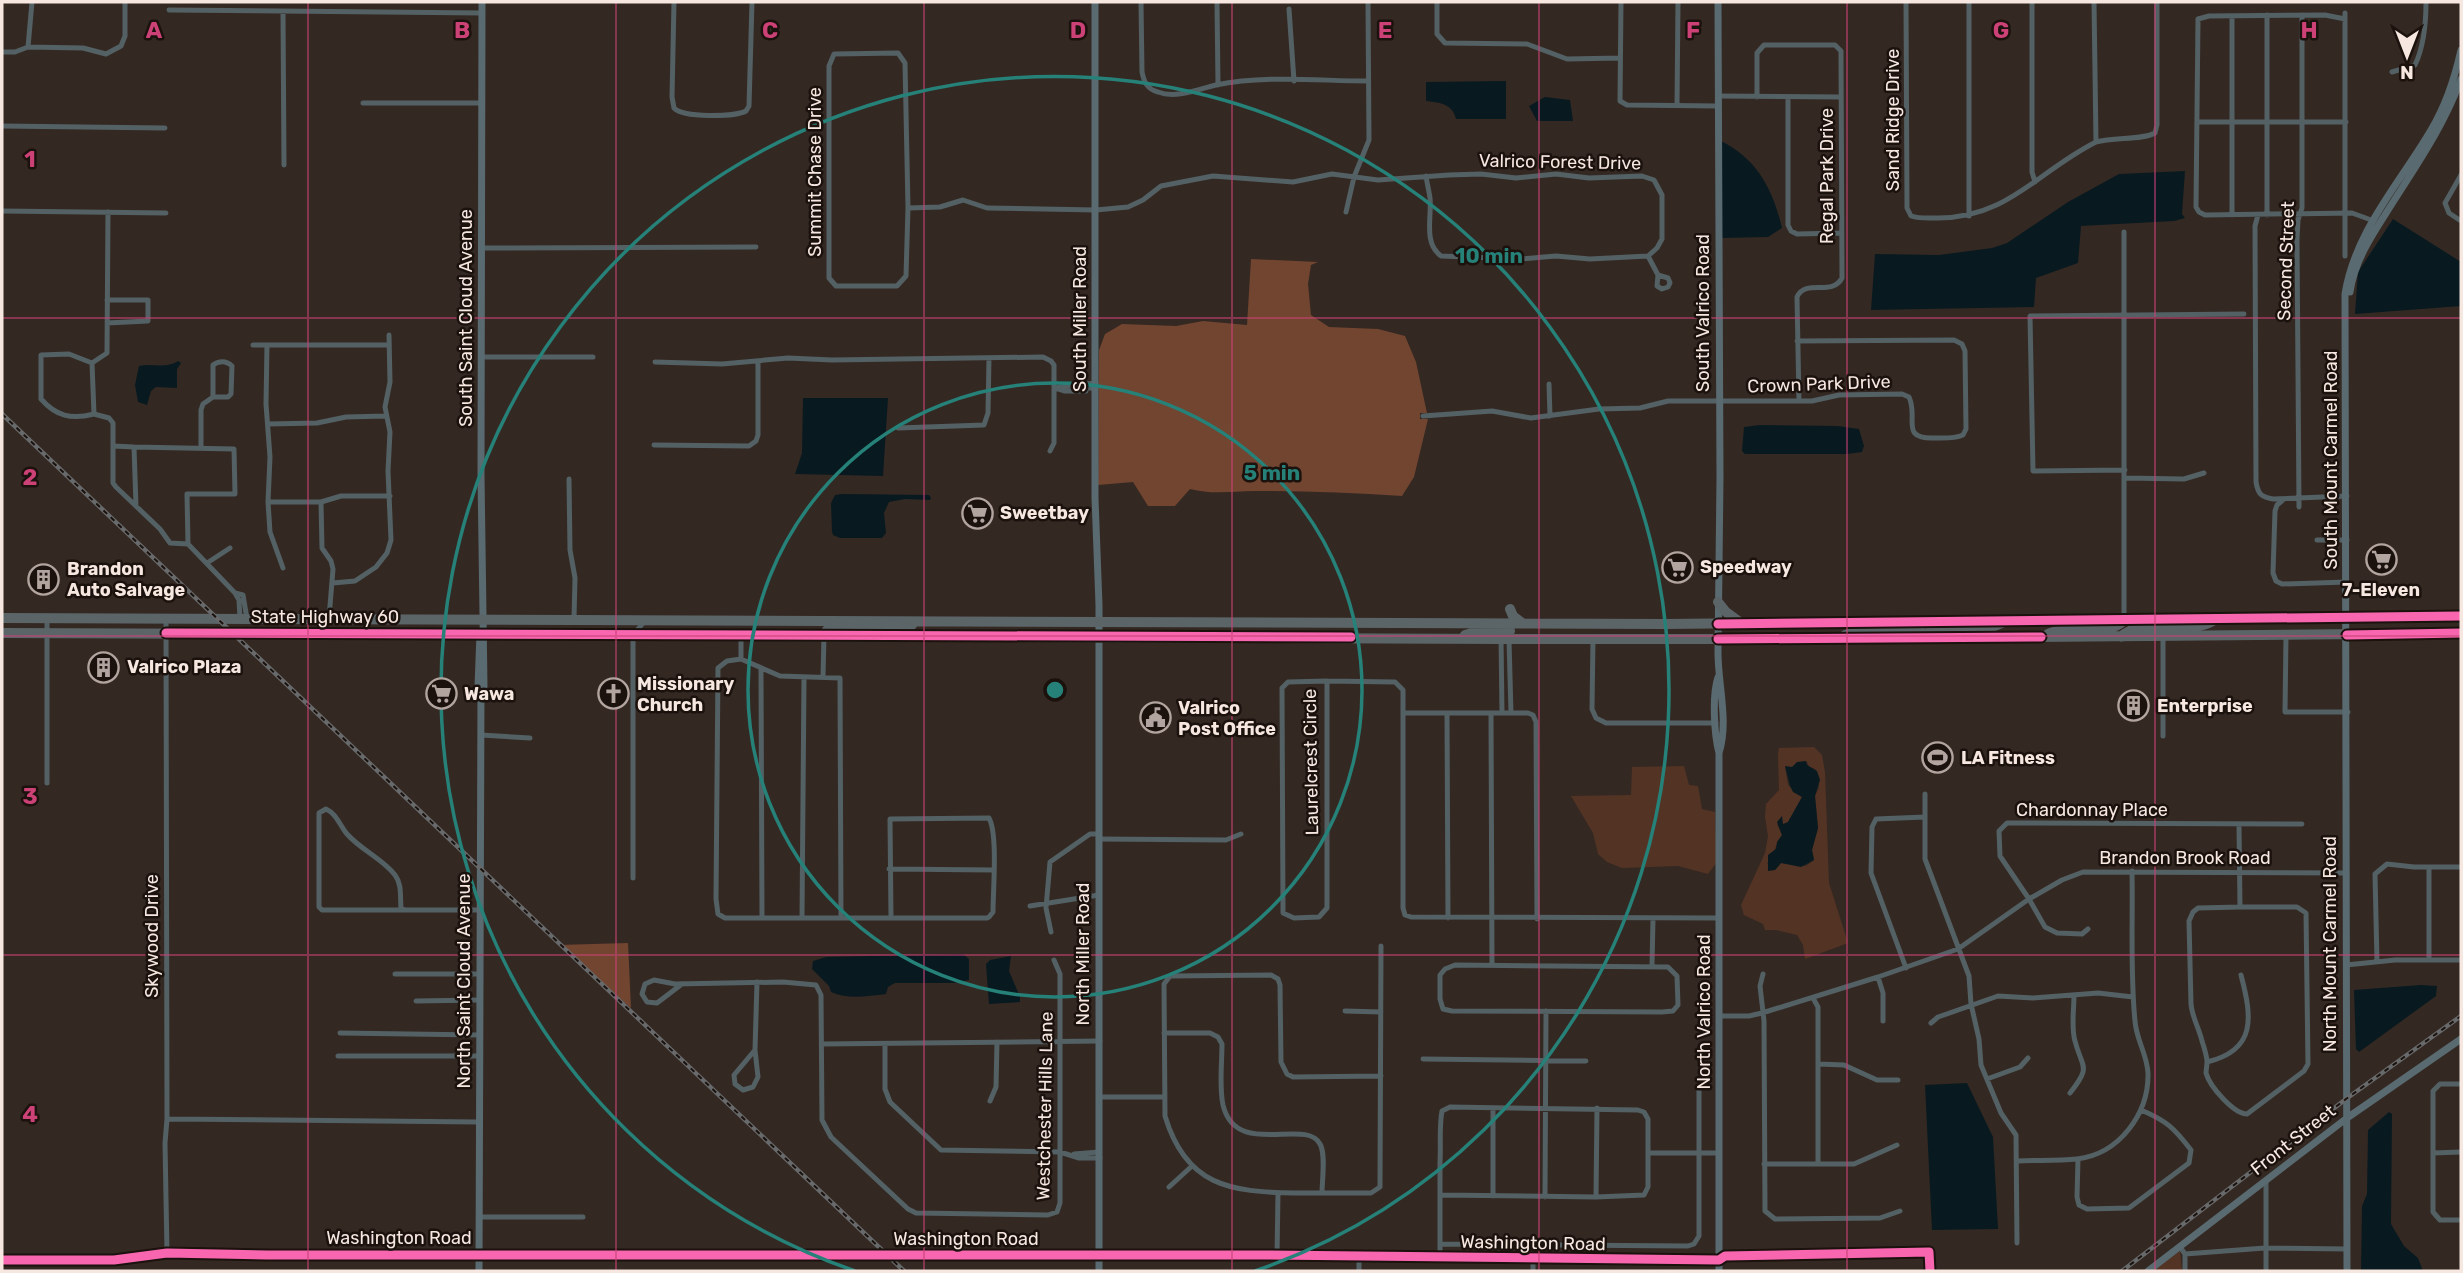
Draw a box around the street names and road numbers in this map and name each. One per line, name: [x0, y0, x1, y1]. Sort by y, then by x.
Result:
street label: Sand Ridge Drive: [1882, 49, 1904, 191]
street label: Summit Chase Drive: [804, 87, 826, 257]
street label: Regal Park Drive: [1816, 108, 1838, 244]
street label: Valrico Forest Drive: [1479, 150, 1641, 174]
street label: Second Street: [2273, 201, 2299, 321]
street label: South Saint Cloud Avenue: [455, 209, 477, 427]
street label: South Valrico Road: [1692, 234, 1714, 392]
street label: South Miller Road: [1069, 246, 1091, 392]
street label: South Mount Carmel Road: [2320, 351, 2342, 569]
street label: Crown Park Drive: [1747, 371, 1891, 397]
street label: State Highway 60: [251, 606, 399, 628]
street label: Laurelcrest Circle: [1299, 688, 1323, 836]
street label: Chardonnay Place: [2016, 799, 2168, 821]
street label: North Mount Carmel Road: [2319, 836, 2341, 1052]
street label: Brandon Brook Road: [2099, 847, 2271, 869]
street label: North Saint Cloud Avenue: [453, 873, 475, 1089]
street label: Skywood Drive: [141, 874, 163, 998]
street label: North Miller Road: [1072, 882, 1094, 1026]
street label: North Valrico Road: [1693, 934, 1715, 1090]
street label: Westchester Hills Lane: [1032, 1011, 1058, 1201]
street label: Front Street: [2246, 1100, 2340, 1180]
street label: Washington Road: [326, 1227, 472, 1249]
street label: Washington Road: [893, 1228, 1039, 1250]
street label: Washington Road: [1460, 1231, 1606, 1255]

